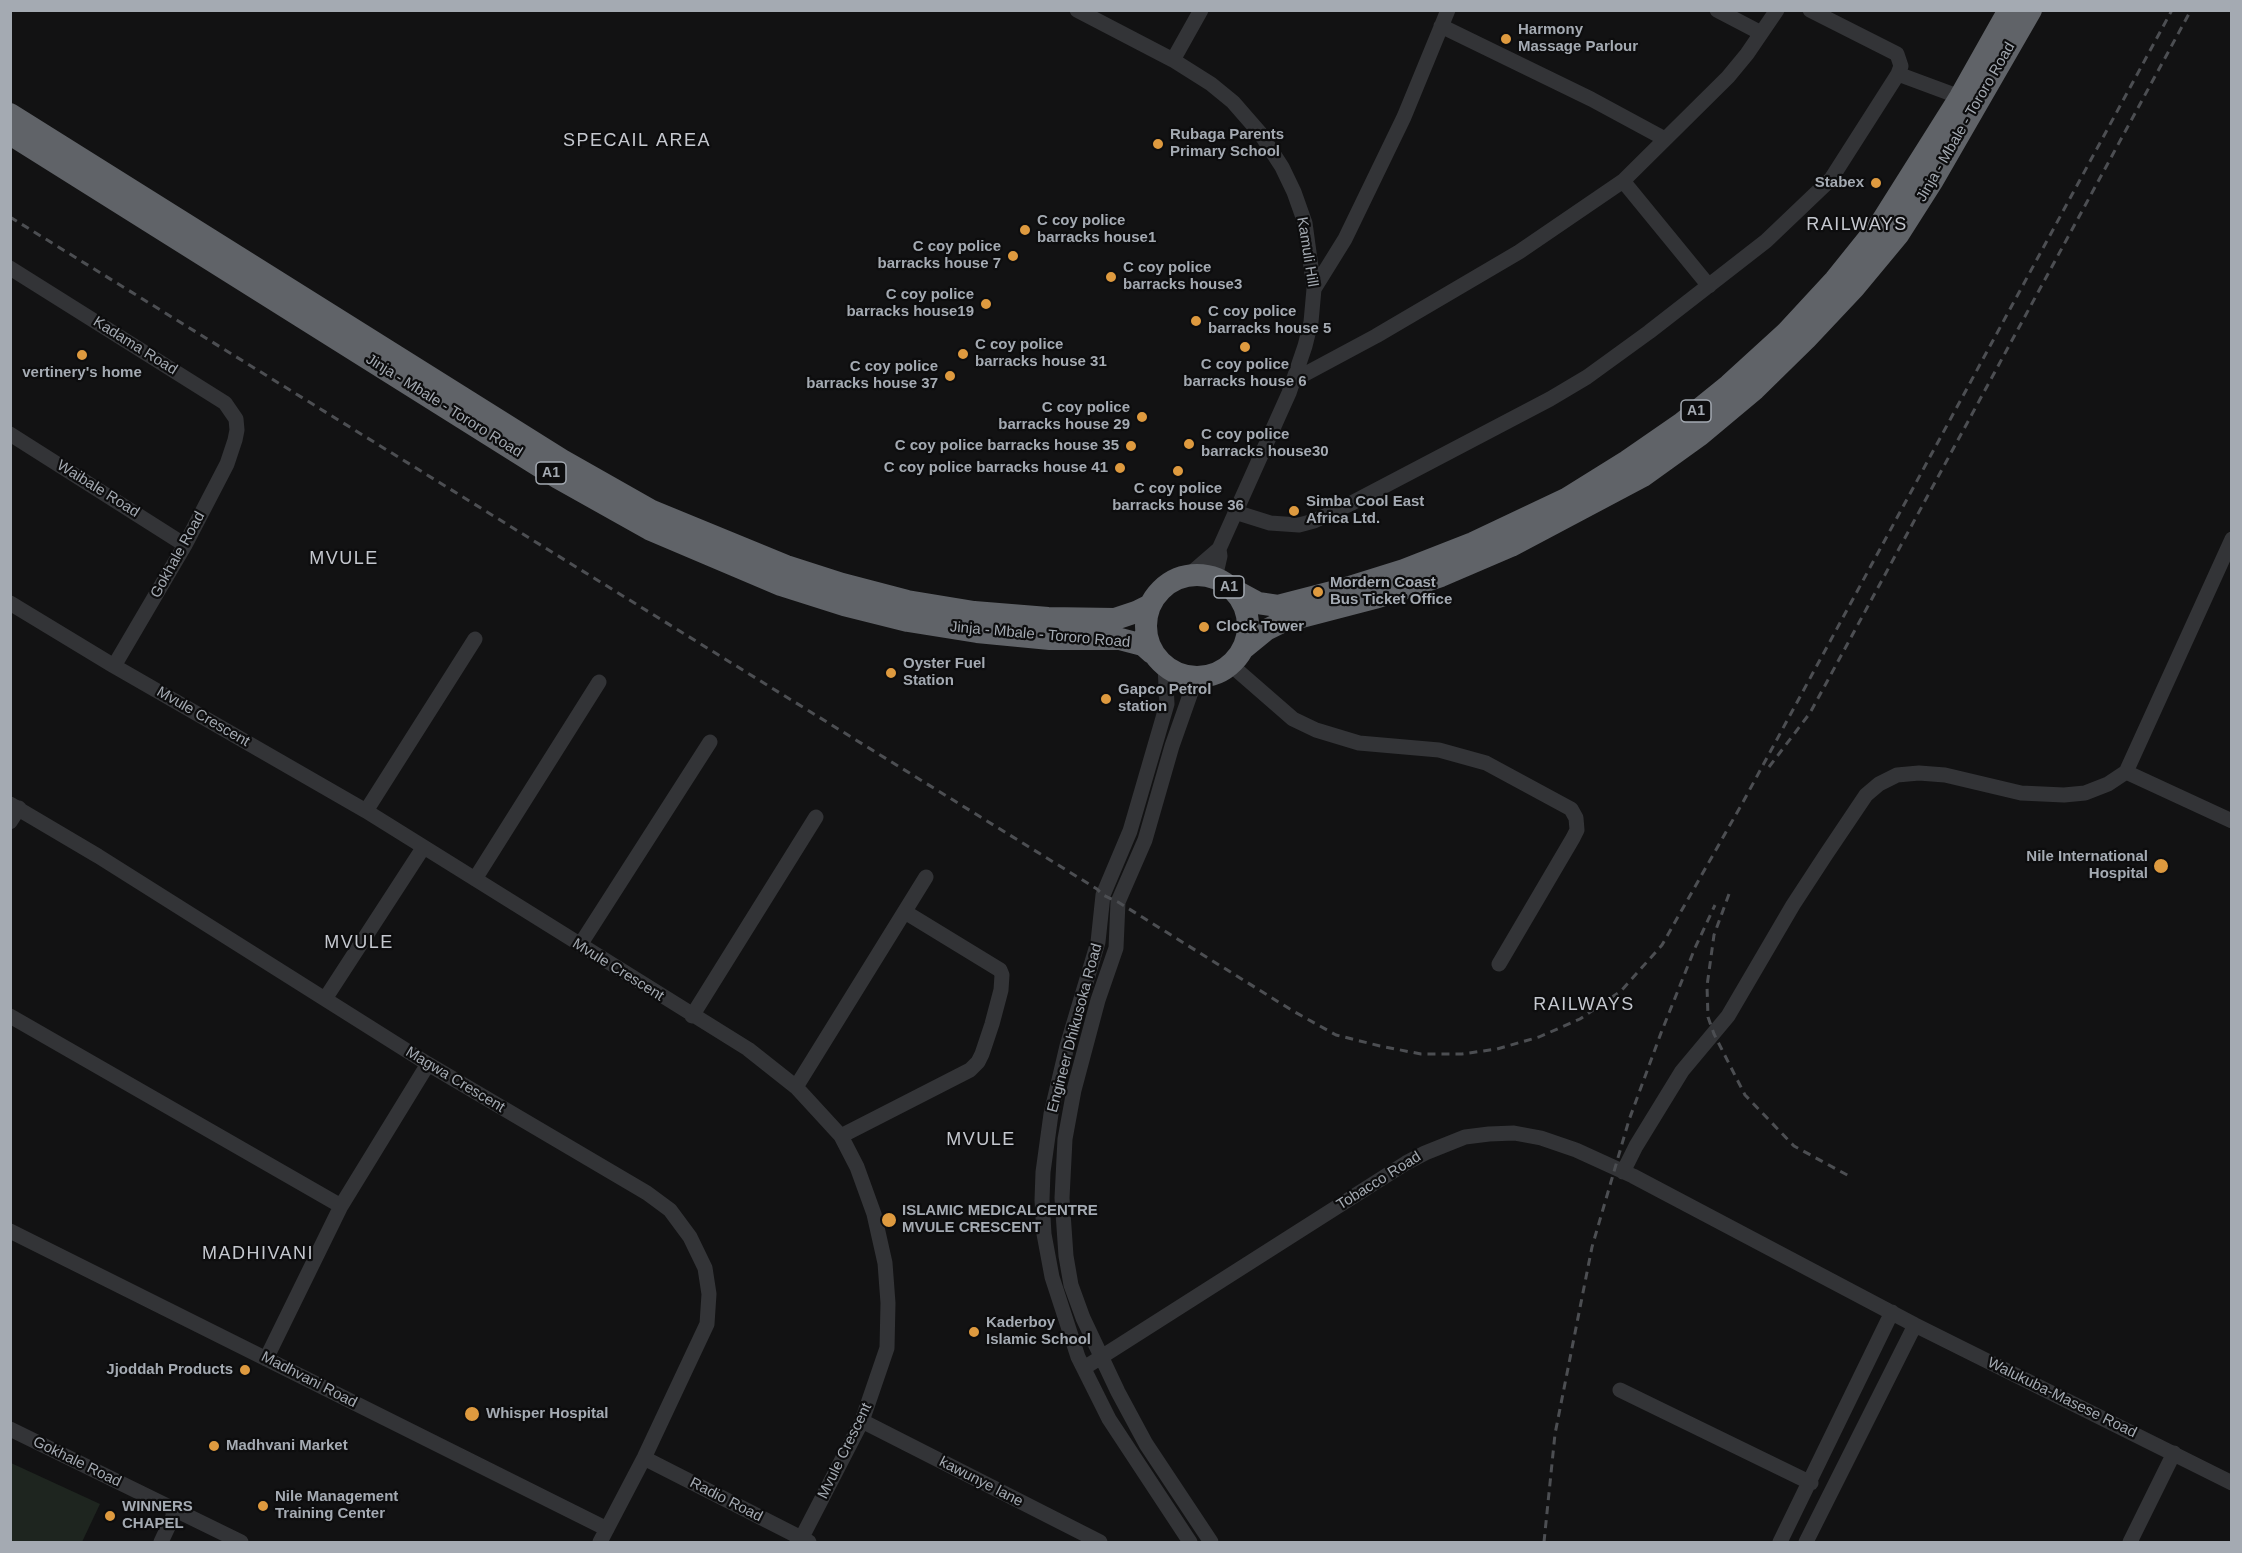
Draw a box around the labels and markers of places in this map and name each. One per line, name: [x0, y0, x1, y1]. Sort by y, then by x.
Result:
place label: Harmony Massage Parlour: [1518, 21, 1638, 56]
marker: Harmony Massage Parlour: [1499, 32, 1513, 46]
place label: Rubaga Parents Primary School: [1170, 126, 1284, 161]
marker: Rubaga Parents Primary School: [1151, 137, 1165, 151]
place label: Stabex: [1815, 174, 1864, 192]
marker: Stabex: [1869, 176, 1883, 190]
place label: C coy police barracks house1: [1037, 212, 1156, 247]
marker: C coy police barracks house1: [1018, 223, 1032, 237]
place label: C coy police barracks house 7: [878, 238, 1001, 273]
marker: C coy police barracks house 7: [1006, 249, 1020, 263]
place label: C coy police barracks house3: [1123, 259, 1242, 294]
marker: C coy police barracks house3: [1104, 270, 1118, 284]
place label: C coy police barracks house19: [846, 286, 974, 321]
marker: C coy police barracks house19: [979, 297, 993, 311]
place label: C coy police barracks house 5: [1208, 303, 1331, 338]
marker: C coy police barracks house 5: [1189, 314, 1203, 328]
place label: C coy police barracks house 31: [975, 336, 1107, 371]
marker: C coy police barracks house 6: [1238, 340, 1252, 354]
marker: C coy police barracks house 31: [956, 347, 970, 361]
marker: vertinery's home: [75, 348, 89, 362]
place label: C coy police barracks house 6: [1183, 356, 1307, 391]
place label: C coy police barracks house 37: [806, 358, 938, 393]
place label: vertinery's home: [22, 364, 142, 382]
marker: C coy police barracks house 37: [943, 369, 957, 383]
place label: C coy police barracks house 29: [998, 399, 1130, 434]
marker: C coy police barracks house 29: [1135, 410, 1149, 424]
place label: C coy police barracks house30: [1201, 426, 1329, 461]
place label: C coy police barracks house 35: [895, 437, 1119, 455]
marker: C coy police barracks house30: [1182, 437, 1196, 451]
marker: C coy police barracks house 35: [1124, 439, 1138, 453]
place label: C coy police barracks house 41: [884, 459, 1108, 477]
marker: C coy police barracks house 41: [1113, 461, 1127, 475]
marker: C coy police barracks house 36: [1171, 464, 1185, 478]
place label: C coy police barracks house 36: [1112, 480, 1244, 515]
place label: Simba Cool East Africa Ltd.: [1306, 493, 1424, 528]
marker: Simba Cool East Africa Ltd.: [1287, 504, 1301, 518]
place label: Mordern Coast Bus Ticket Office: [1330, 574, 1452, 609]
marker: Mordern Coast Bus Ticket Office: [1311, 585, 1325, 599]
place label: Clock Tower: [1216, 618, 1304, 636]
marker: Clock Tower: [1197, 620, 1211, 634]
place label: Oyster Fuel Station: [903, 655, 986, 690]
marker: Oyster Fuel Station: [884, 666, 898, 680]
place label: Gapco Petrol station: [1118, 681, 1211, 716]
marker: Gapco Petrol station: [1099, 692, 1113, 706]
place label: Nile International Hospital: [2026, 848, 2148, 883]
marker: Nile International Hospital: [2152, 857, 2170, 875]
place label: ISLAMIC MEDICALCENTRE MVULE CRESCENT: [902, 1202, 1098, 1237]
marker: ISLAMIC MEDICALCENTRE MVULE CRESCENT: [880, 1211, 898, 1229]
place label: Kaderboy Islamic School: [986, 1314, 1091, 1349]
marker: Kaderboy Islamic School: [967, 1325, 981, 1339]
place label: Jjoddah Products: [106, 1361, 233, 1379]
marker: Jjoddah Products: [238, 1363, 252, 1377]
marker: Whisper Hospital: [463, 1405, 481, 1423]
place label: Whisper Hospital: [486, 1405, 609, 1423]
place label: Madhvani Market: [226, 1437, 348, 1455]
marker: Madhvani Market: [207, 1439, 221, 1453]
place label: Nile Management Training Center: [275, 1488, 398, 1523]
place label: WINNERS CHAPEL: [122, 1498, 193, 1533]
marker: Nile Management Training Center: [256, 1499, 270, 1513]
marker: WINNERS CHAPEL: [103, 1509, 117, 1523]

